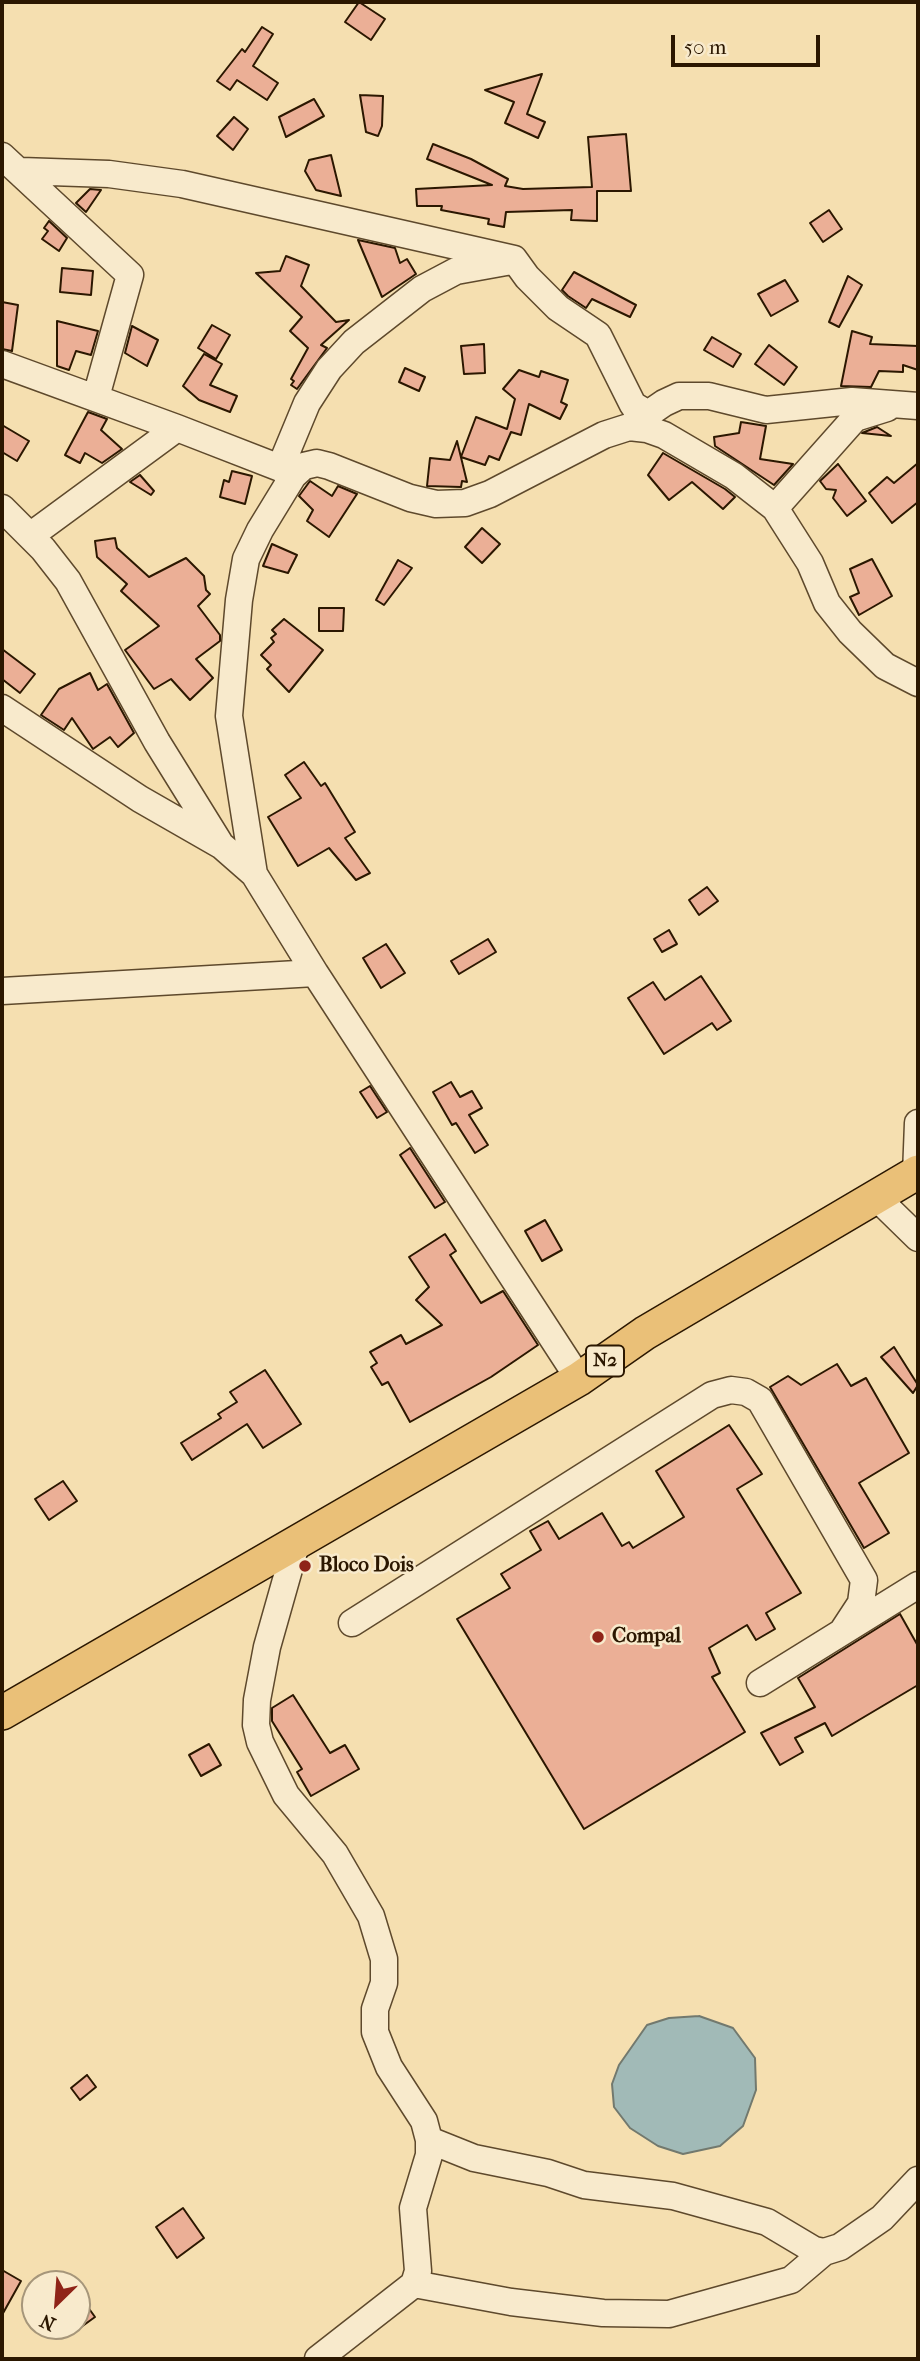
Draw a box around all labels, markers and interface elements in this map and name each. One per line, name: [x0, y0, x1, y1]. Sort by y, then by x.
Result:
scale bar: [675, 21, 824, 65]
text: 50 m: [684, 35, 727, 59]
road number: N2: [586, 1345, 624, 1376]
place label: Bloco Dois: [319, 1553, 414, 1579]
marker: Bloco Dois: [297, 1558, 313, 1574]
place label: Compal: [612, 1624, 681, 1650]
marker: Compal: [590, 1629, 606, 1645]
north arrow: [21, 2270, 91, 2340]
text: N: [37, 2309, 59, 2335]

